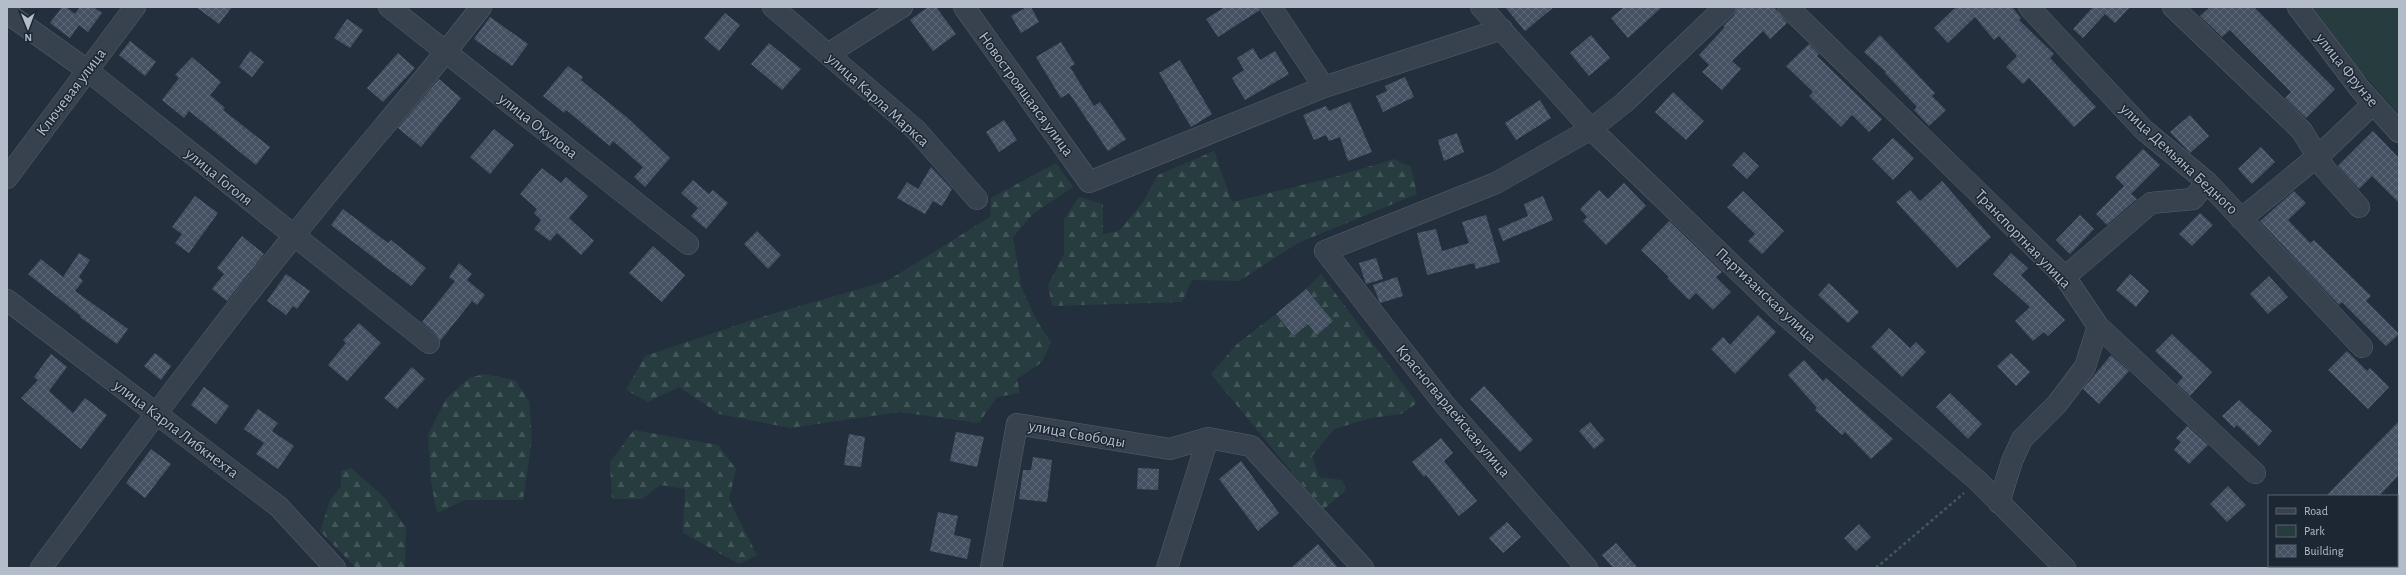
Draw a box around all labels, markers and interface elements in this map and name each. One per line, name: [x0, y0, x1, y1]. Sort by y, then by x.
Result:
north arrow: [8, 8, 48, 48]
street label: Новостроящаяся улица: [975, 29, 1076, 160]
street label: улица Фрунзе: [2311, 29, 2381, 111]
text: N: [24, 32, 32, 43]
street label: Ключевая улица: [33, 45, 110, 139]
street label: улица Карла Маркса: [822, 49, 932, 151]
street label: улица Окулова: [494, 90, 580, 162]
street label: улица Демьяна Бедного: [2116, 100, 2241, 218]
street label: улица Гоголя: [181, 145, 256, 210]
street label: Транспортная улица: [1971, 187, 2074, 292]
street label: Партизанская улица: [1712, 245, 1819, 346]
street label: Красногвардейская улица: [1392, 342, 1513, 481]
street label: улица Карла Либкнехта: [109, 376, 241, 482]
street label: улица Свободы: [1026, 417, 1127, 451]
legend: [2268, 495, 2398, 567]
text: Road: [2304, 505, 2328, 517]
text: Park: [2304, 525, 2325, 537]
text: Building: [2304, 545, 2344, 557]

